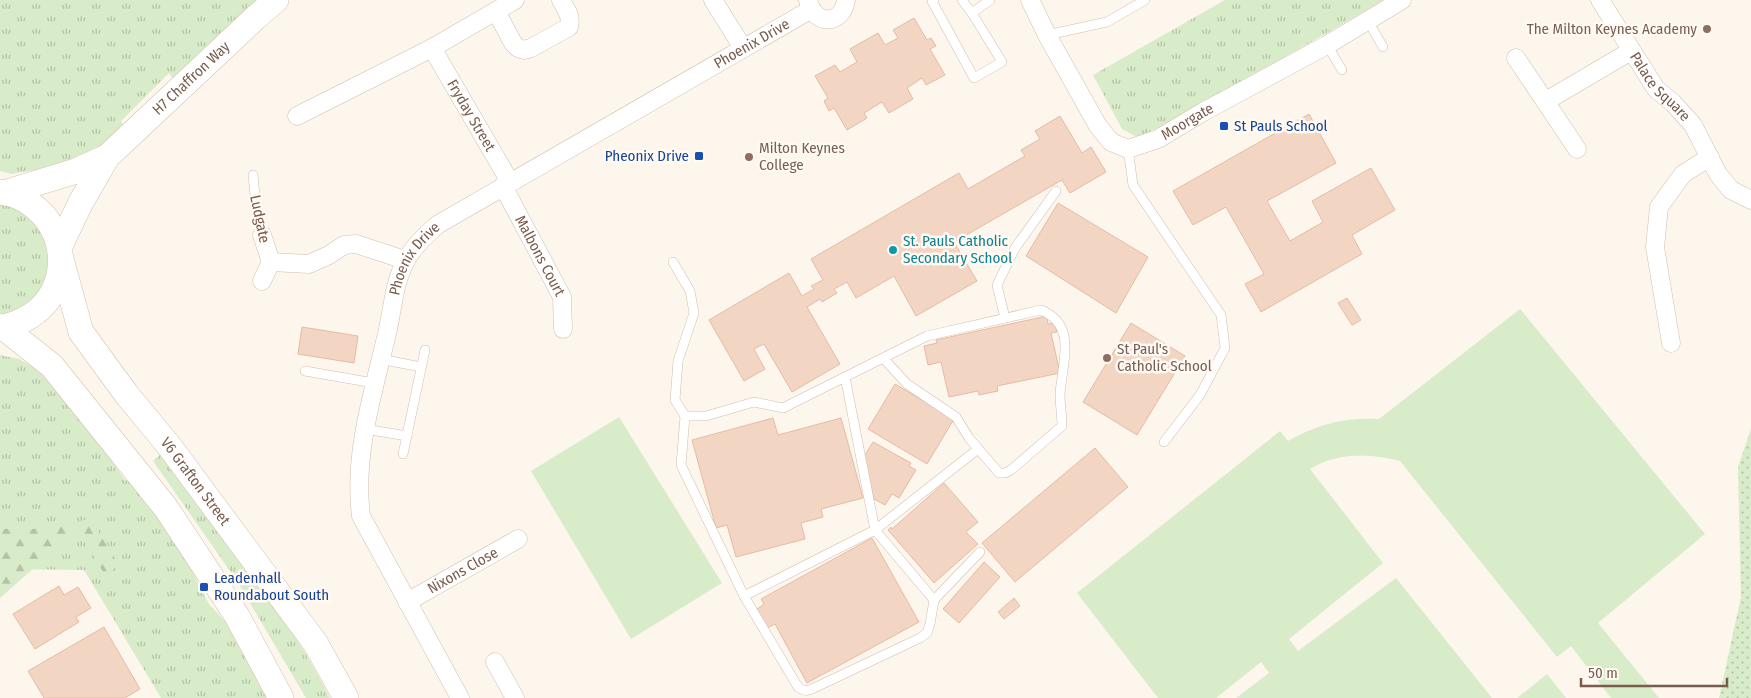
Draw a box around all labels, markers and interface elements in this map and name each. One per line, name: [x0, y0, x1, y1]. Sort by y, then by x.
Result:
street label: Phoenix Drive: [711, 15, 793, 72]
place label: The Milton Keynes Academy: [1527, 20, 1697, 38]
marker: The Milton Keynes Academy: [1701, 23, 1713, 35]
street label: H7 Chaffron Way: [149, 37, 234, 119]
street label: Palace Square: [1626, 49, 1694, 125]
street label: Fryday Street: [443, 76, 499, 155]
street label: Moorgate: [1158, 99, 1217, 144]
place label: St Pauls School: [1234, 117, 1328, 135]
marker: St Pauls School: [1218, 120, 1230, 132]
place label: Milton Keynes College: [759, 139, 845, 174]
place label: Pheonix Drive: [605, 147, 689, 165]
marker: Pheonix Drive: [693, 150, 705, 162]
marker: Milton Keynes College: [743, 151, 755, 163]
street label: Ludgate: [246, 193, 274, 245]
street label: Malbons Court: [511, 212, 569, 299]
street label: Phoenix Drive: [385, 218, 443, 297]
place label: St. Pauls Catholic Secondary School: [903, 232, 1012, 267]
marker: St. Pauls Catholic Secondary School: [887, 244, 899, 256]
place label: St Paul's Catholic School: [1117, 340, 1212, 375]
marker: St Paul's Catholic School: [1101, 352, 1113, 364]
street label: V6 Grafton Street: [157, 434, 234, 529]
street label: Nixons Close: [424, 543, 501, 598]
place label: Leadenhall Roundabout South: [214, 569, 329, 604]
marker: Leadenhall Roundabout South: [198, 581, 210, 593]
scale bar: [1581, 656, 1727, 688]
text: 50 m: [1588, 664, 1618, 682]

